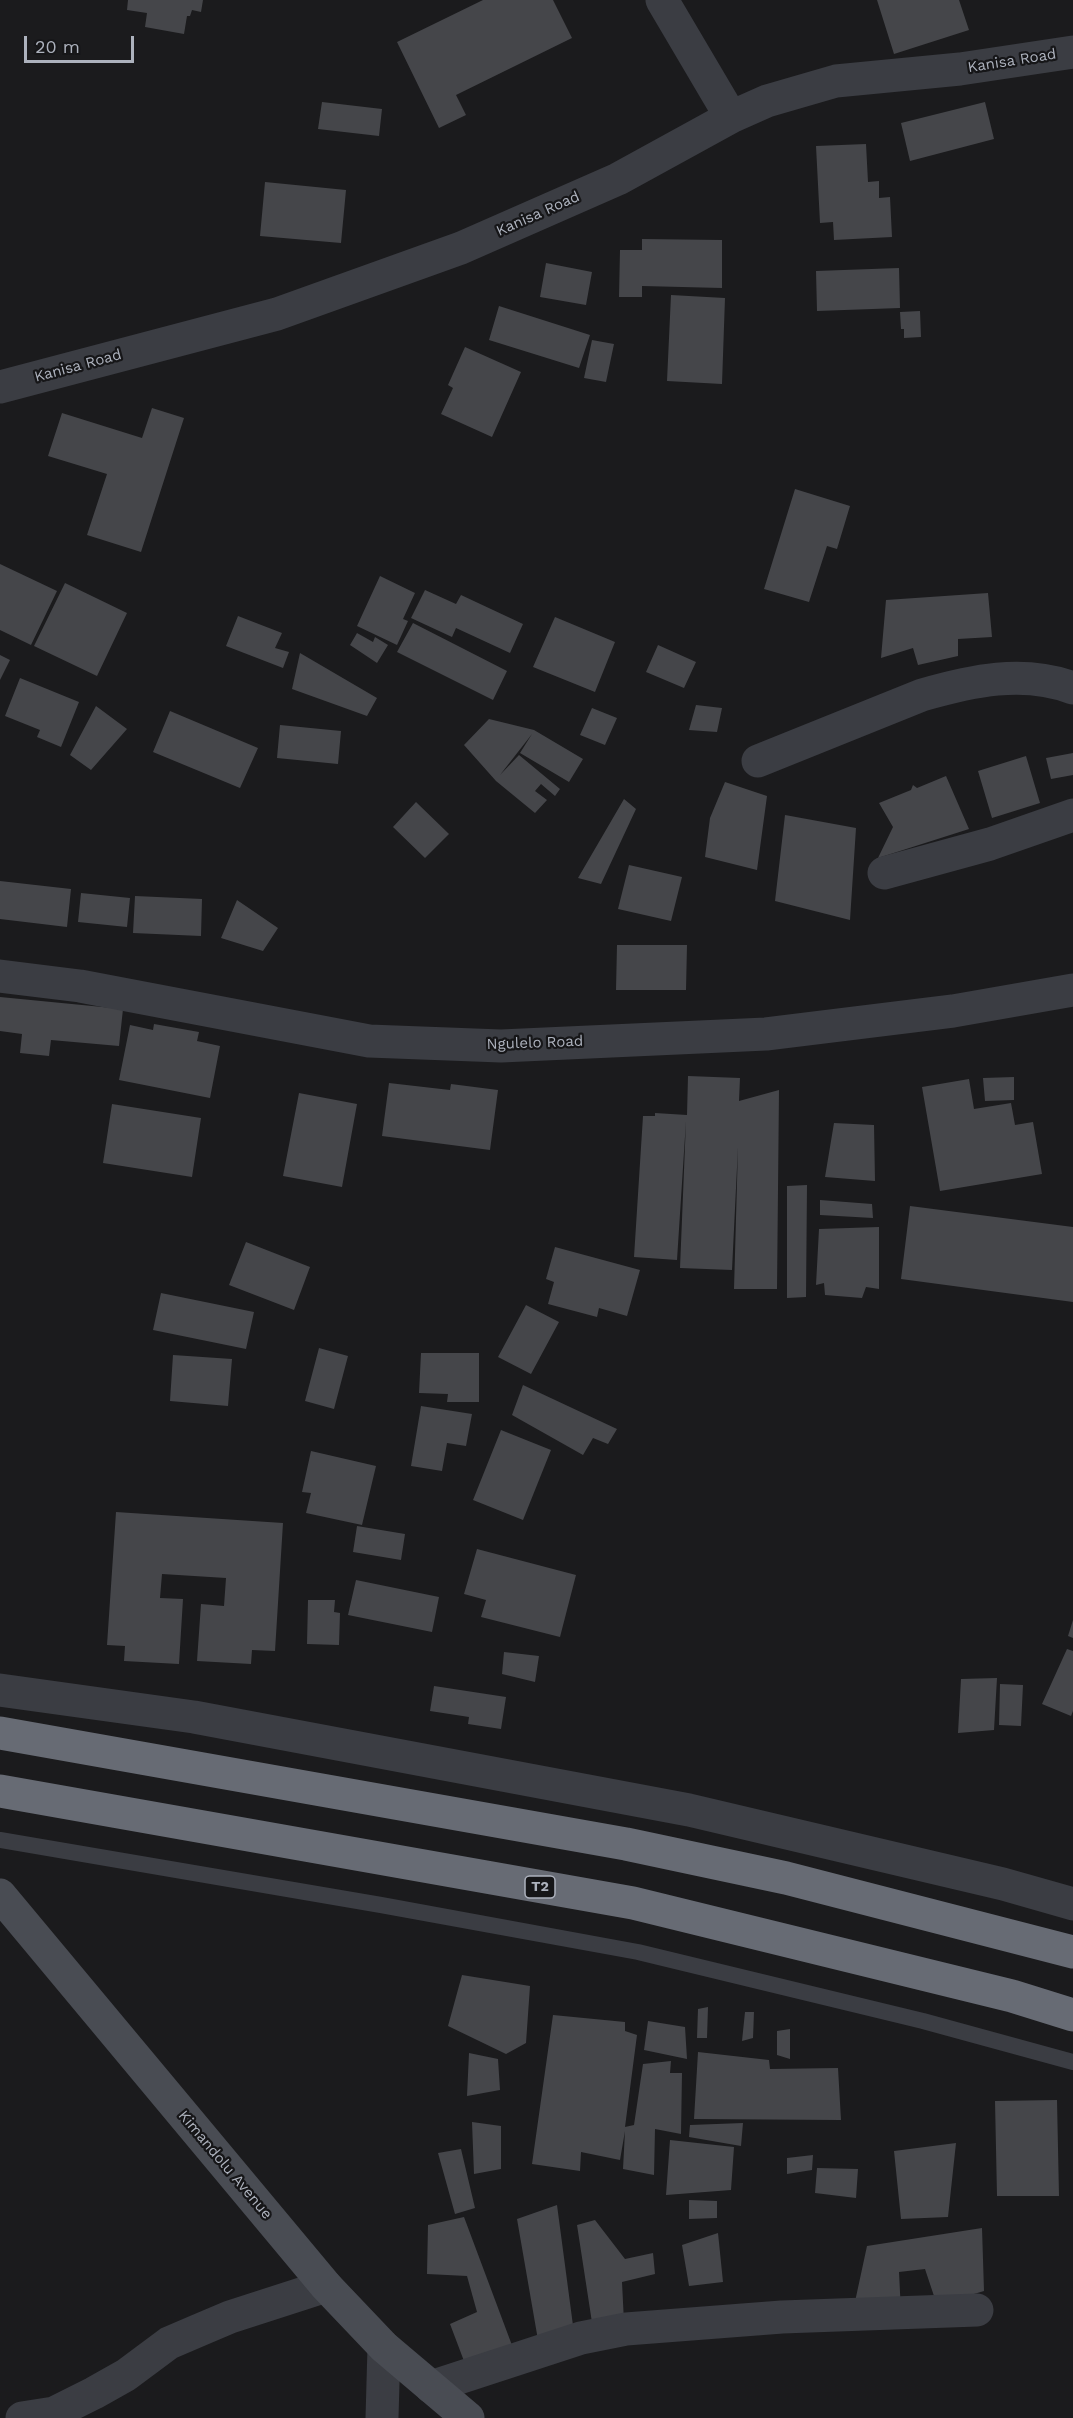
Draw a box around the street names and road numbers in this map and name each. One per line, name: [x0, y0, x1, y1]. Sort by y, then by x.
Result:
street label: Kanisa Road: [966, 45, 1058, 77]
street label: Kanisa Road: [493, 188, 583, 240]
street label: Kanisa Road: [32, 346, 124, 386]
street label: Ngulelo Road: [486, 1032, 584, 1054]
road number: T2: [525, 1876, 555, 1898]
street label: Kimandolu Avenue: [174, 2107, 276, 2223]

